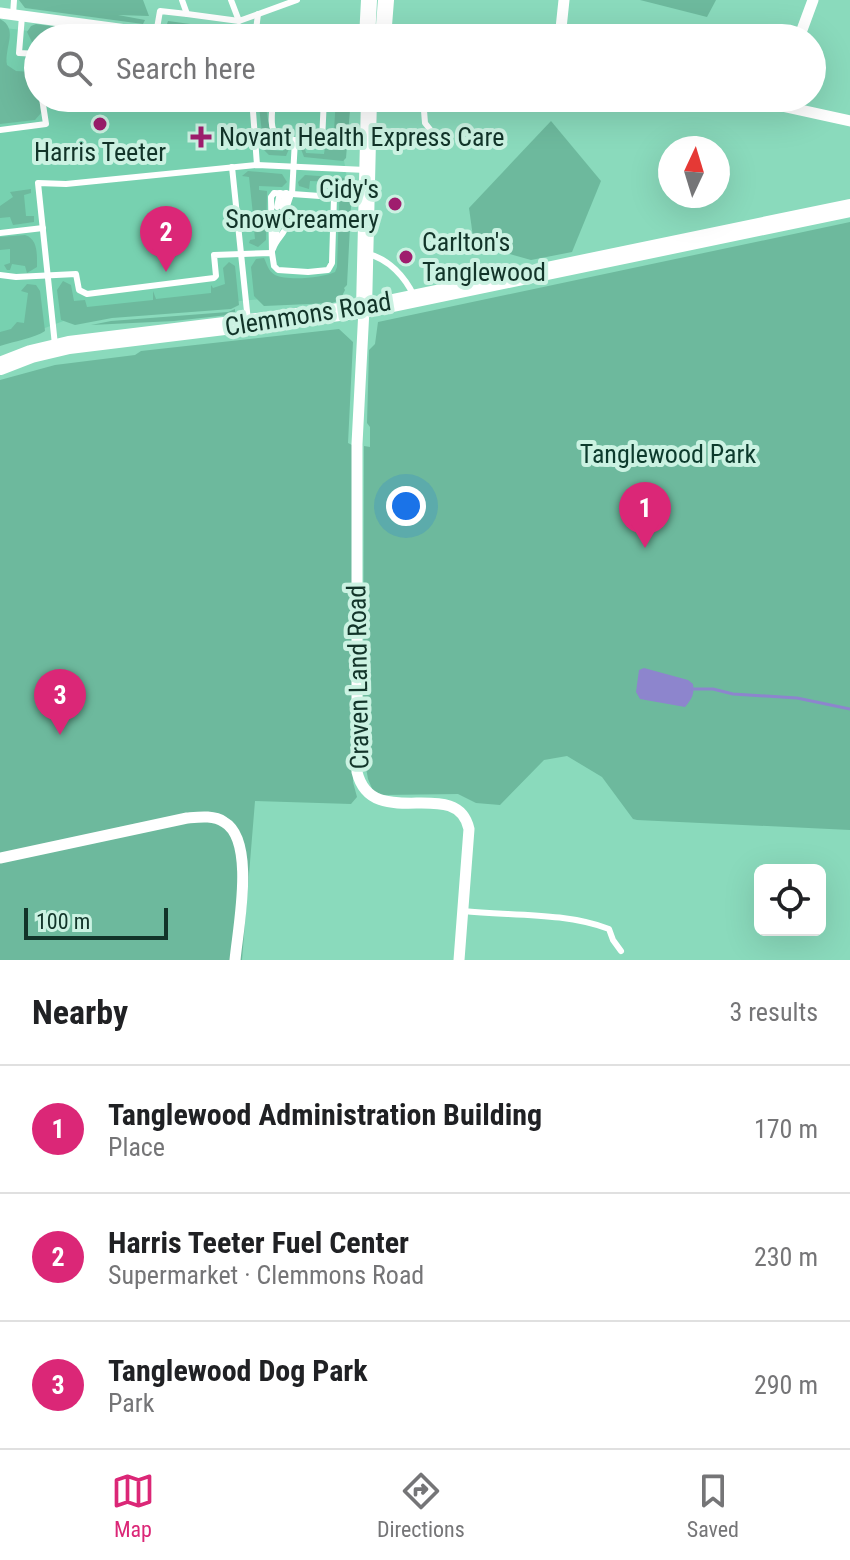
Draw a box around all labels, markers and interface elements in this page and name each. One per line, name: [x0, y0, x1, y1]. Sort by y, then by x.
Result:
search box: [24, 24, 826, 112]
icon: search: [52, 46, 96, 90]
text: Search here: [116, 51, 256, 86]
marker: Harris Teeter: [91, 115, 109, 133]
place label: Novant Health Express Care: [219, 122, 504, 152]
marker: Novant Health Express Care: [190, 126, 212, 148]
north arrow: [658, 136, 730, 208]
place label: Harris Teeter: [34, 137, 166, 167]
place label: Cidy's SnowCreamery: [225, 174, 379, 234]
marker: Cidy's SnowCreamery: [386, 195, 404, 213]
pin: 2: [140, 206, 192, 272]
place label: Carlton's Tanglewood: [422, 227, 546, 287]
marker: Carlton's Tanglewood: [397, 248, 415, 266]
street label: Clemmons Road: [223, 286, 393, 342]
park label: Tanglewood Park: [580, 439, 756, 469]
pin: 1: [619, 482, 671, 548]
your location: [386, 486, 426, 526]
street label: Craven Land Road: [341, 584, 375, 770]
pin: 3: [34, 669, 86, 735]
map controls: [754, 864, 826, 936]
button: locate: [754, 864, 826, 936]
scale bar: [24, 904, 168, 940]
text: 100 m: [36, 909, 90, 934]
text: Nearby: [32, 992, 128, 1032]
text: 3 results: [729, 997, 818, 1027]
text: Tanglewood Administration Building: [108, 1097, 542, 1132]
text: 1: [51, 1114, 65, 1144]
text: 170 m: [754, 1114, 818, 1144]
text: Place: [108, 1132, 165, 1162]
text: Harris Teeter Fuel Center: [108, 1225, 409, 1260]
text: 2: [51, 1242, 65, 1272]
text: 230 m: [754, 1242, 818, 1272]
text: Supermarket · Clemmons Road: [108, 1260, 424, 1290]
text: Tanglewood Dog Park: [108, 1353, 368, 1388]
text: 3: [51, 1370, 65, 1400]
text: 290 m: [754, 1370, 818, 1400]
text: Park: [108, 1388, 154, 1418]
tab: Map: [111, 1469, 155, 1542]
tab: Directions: [377, 1469, 465, 1542]
tab: Saved: [687, 1469, 739, 1542]

